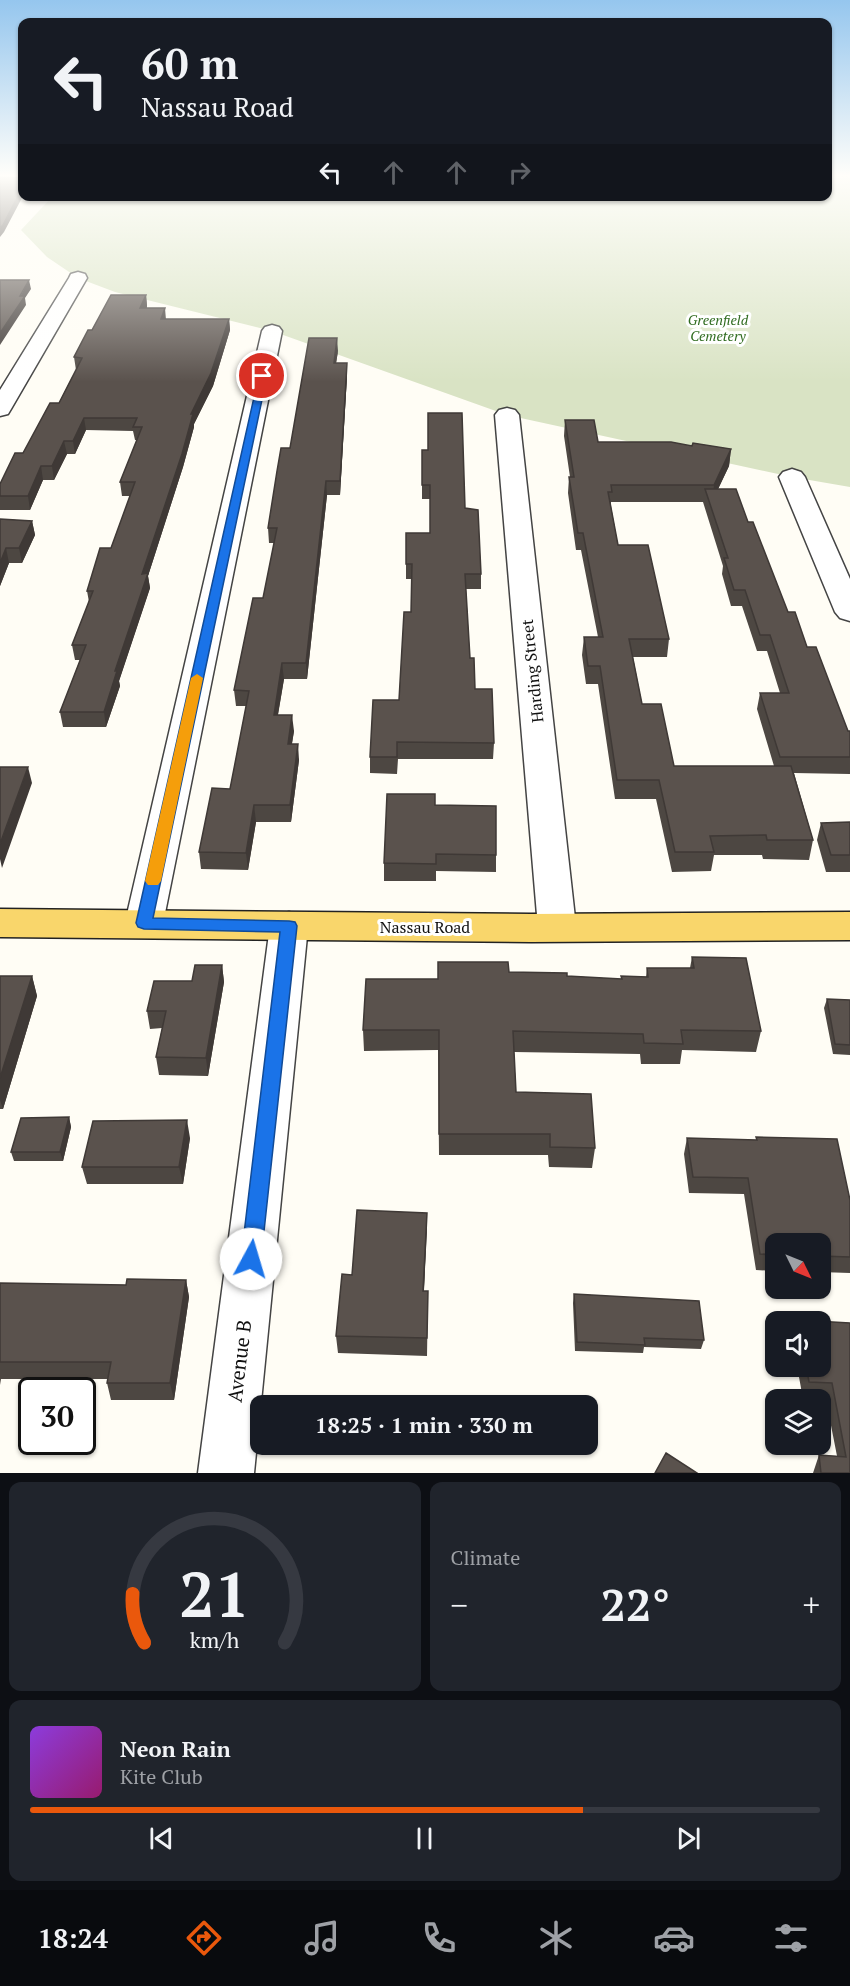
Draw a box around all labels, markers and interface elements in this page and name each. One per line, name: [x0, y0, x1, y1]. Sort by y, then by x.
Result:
text: 60 m: [141, 35, 239, 91]
icon: left: [42, 42, 120, 120]
text: Nassau Road: [141, 89, 294, 125]
icon: left: [314, 156, 347, 189]
icon: ahead: [377, 156, 410, 189]
icon: ahead: [440, 156, 473, 189]
icon: right: [503, 156, 536, 189]
park label: Greenfield Cemetery: [688, 310, 749, 345]
pin: [236, 350, 287, 401]
icon: arrive: [245, 359, 278, 392]
street label: Harding Street: [516, 618, 548, 724]
street label: Nassau Road: [380, 916, 470, 938]
position arrow: [219, 1227, 283, 1291]
north arrow: [765, 1233, 831, 1299]
map controls: [765, 1233, 831, 1455]
button: sound: [765, 1311, 831, 1377]
street label: Avenue B: [221, 1318, 257, 1404]
speed limit sign: 30: [18, 1377, 96, 1455]
button: layers: [765, 1389, 831, 1455]
text: 18:25 · 1 min · 330 m: [315, 1410, 533, 1439]
text: Climate: [451, 1544, 520, 1571]
text: 21: [179, 1552, 250, 1635]
text: 22°: [601, 1574, 670, 1634]
text: −: [451, 1583, 468, 1626]
text: +: [802, 1583, 820, 1626]
text: km/h: [190, 1627, 240, 1655]
text: Neon Rain: [120, 1734, 231, 1763]
text: Kite Club: [120, 1763, 203, 1790]
icon: previous: [145, 1822, 178, 1855]
icon: pause: [408, 1822, 441, 1855]
icon: next: [672, 1822, 705, 1855]
icon: directions: [183, 1917, 225, 1959]
icon: music: [301, 1917, 343, 1959]
icon: phone: [418, 1917, 460, 1959]
icon: climate: [535, 1917, 577, 1959]
icon: car: [653, 1917, 695, 1959]
icon: filters: [770, 1917, 812, 1959]
text: 18:24: [38, 1920, 108, 1956]

